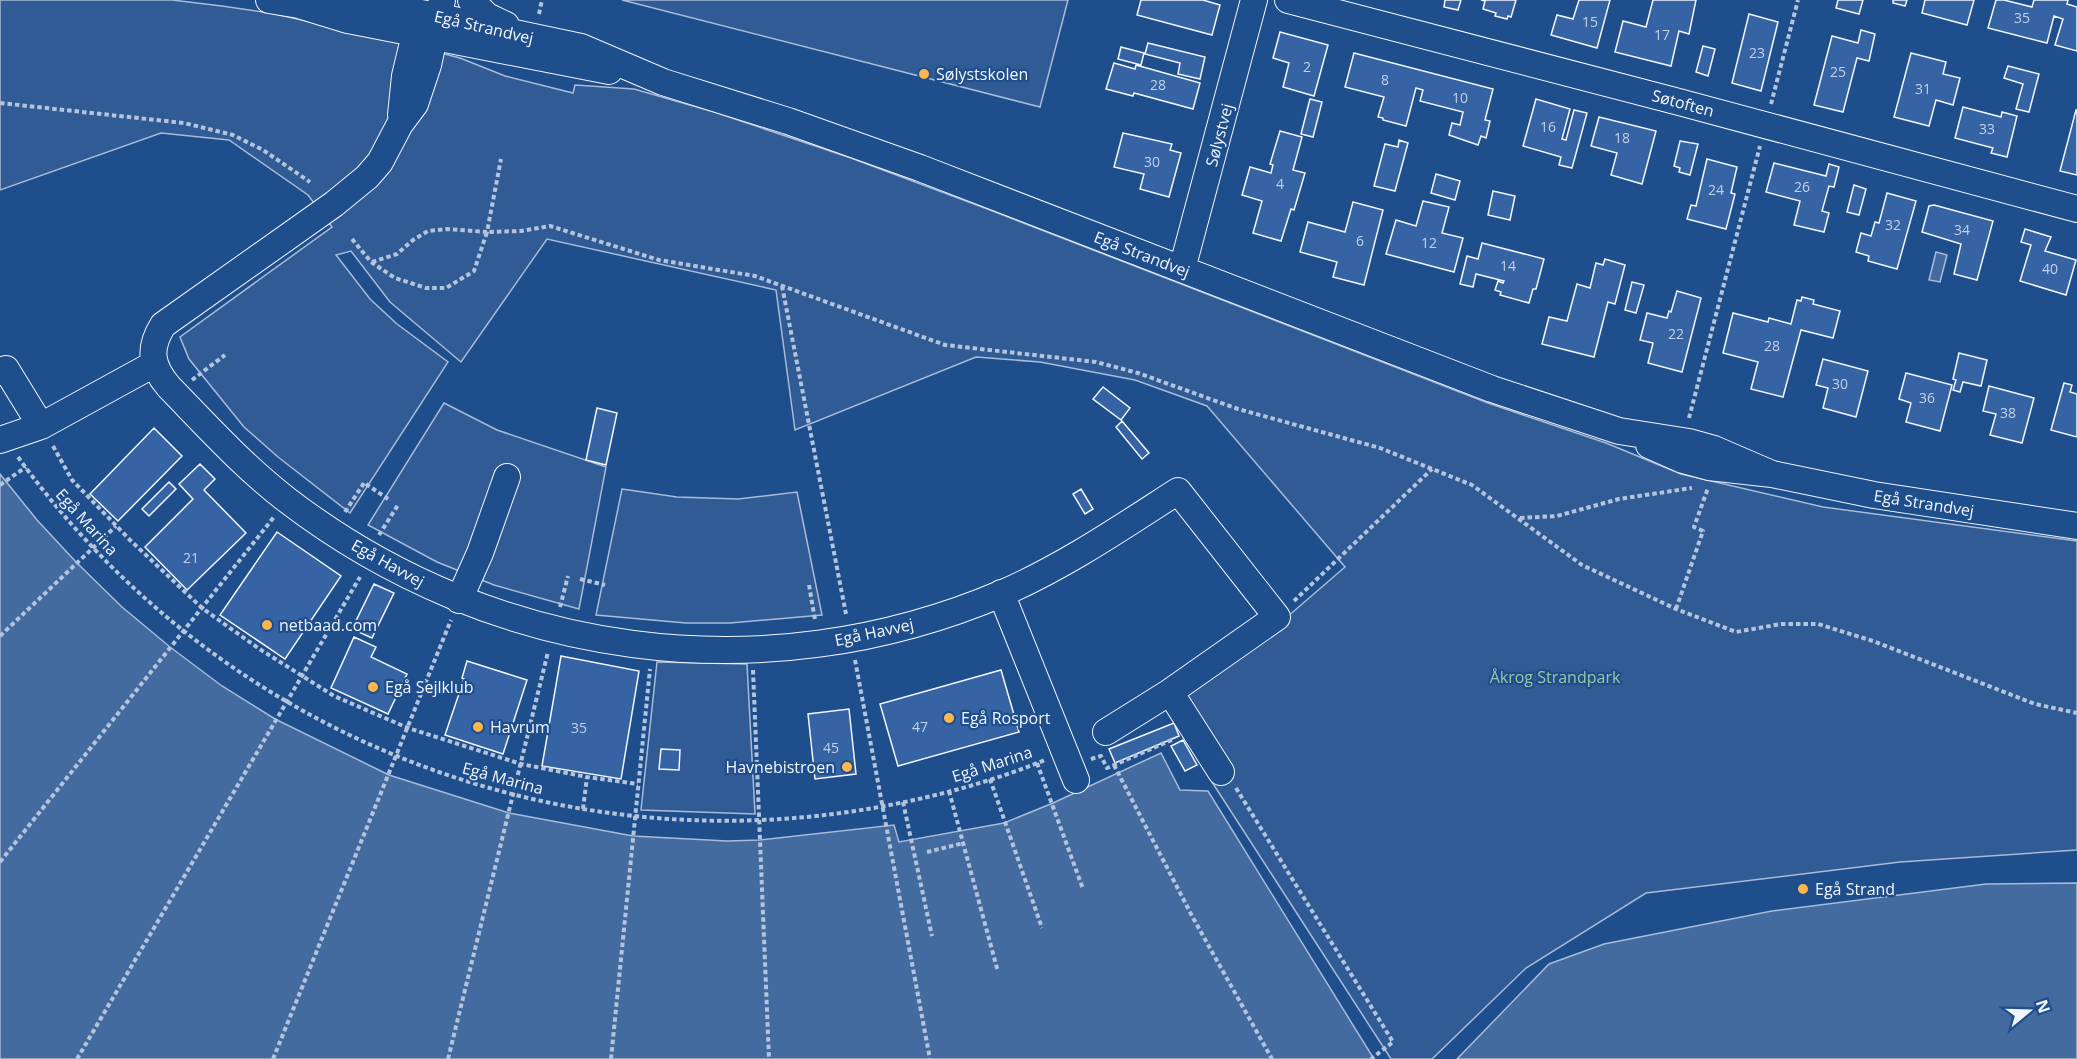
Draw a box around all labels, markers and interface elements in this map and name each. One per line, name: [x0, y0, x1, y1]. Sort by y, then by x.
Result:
street label: Egå Strandvej: [432, 5, 536, 49]
house number: 35: [2014, 8, 2030, 27]
house number: 15: [1582, 12, 1598, 31]
house number: 17: [1654, 25, 1670, 44]
house number: 23: [1749, 43, 1765, 62]
house number: 2: [1303, 57, 1311, 76]
house number: 25: [1830, 62, 1846, 81]
place label: Sølystskolen: [936, 63, 1028, 85]
marker: Sølystskolen: [917, 67, 931, 81]
house number: 8: [1381, 70, 1389, 89]
house number: 28: [1150, 75, 1166, 94]
house number: 31: [1915, 79, 1931, 98]
street label: Søtoften: [1649, 84, 1717, 122]
house number: 10: [1452, 88, 1468, 107]
street label: Sølystvej: [1200, 101, 1238, 169]
house number: 16: [1540, 117, 1556, 136]
house number: 33: [1979, 119, 1995, 138]
house number: 18: [1614, 128, 1630, 147]
house number: 30: [1144, 152, 1160, 171]
house number: 4: [1276, 174, 1284, 193]
house number: 26: [1794, 177, 1810, 196]
house number: 24: [1708, 180, 1724, 199]
house number: 32: [1885, 215, 1901, 234]
house number: 34: [1954, 220, 1970, 239]
street label: Egå Strandvej: [1091, 226, 1193, 282]
house number: 6: [1356, 231, 1364, 250]
house number: 12: [1421, 233, 1437, 252]
house number: 14: [1500, 256, 1516, 275]
house number: 40: [2042, 259, 2058, 278]
house number: 22: [1668, 324, 1684, 343]
house number: 28: [1764, 336, 1780, 355]
house number: 30: [1832, 374, 1848, 393]
house number: 36: [1919, 388, 1935, 407]
house number: 38: [2000, 403, 2016, 422]
street label: Egå Marina: [51, 484, 123, 560]
street label: Egå Strandvej: [1872, 484, 1976, 522]
street label: Egå Havvej: [348, 534, 428, 592]
house number: 21: [183, 548, 199, 567]
street label: Egå Havvej: [832, 613, 916, 651]
place label: netbaad.com: [279, 614, 377, 636]
marker: netbaad.com: [260, 618, 274, 632]
park label: Åkrog Strandpark: [1490, 666, 1621, 688]
place label: Egå Sejlklub: [385, 676, 474, 698]
marker: Egå Sejlklub: [366, 680, 380, 694]
place label: Egå Rosport: [961, 707, 1051, 729]
marker: Egå Rosport: [942, 711, 956, 725]
place label: Havrum: [490, 716, 550, 738]
house number: 47: [912, 717, 928, 736]
house number: 35: [571, 718, 587, 737]
marker: Havrum: [471, 720, 485, 734]
house number: 45: [823, 738, 839, 757]
street label: Egå Marina: [949, 741, 1035, 787]
place label: Havnebistroen: [725, 756, 835, 778]
street label: Egå Marina: [460, 757, 546, 799]
marker: Havnebistroen: [840, 760, 854, 774]
place label: Egå Strand: [1815, 878, 1895, 900]
marker: Egå Strand: [1796, 882, 1810, 896]
north arrow: [1999, 981, 2059, 1041]
text: N: [2031, 996, 2056, 1016]

